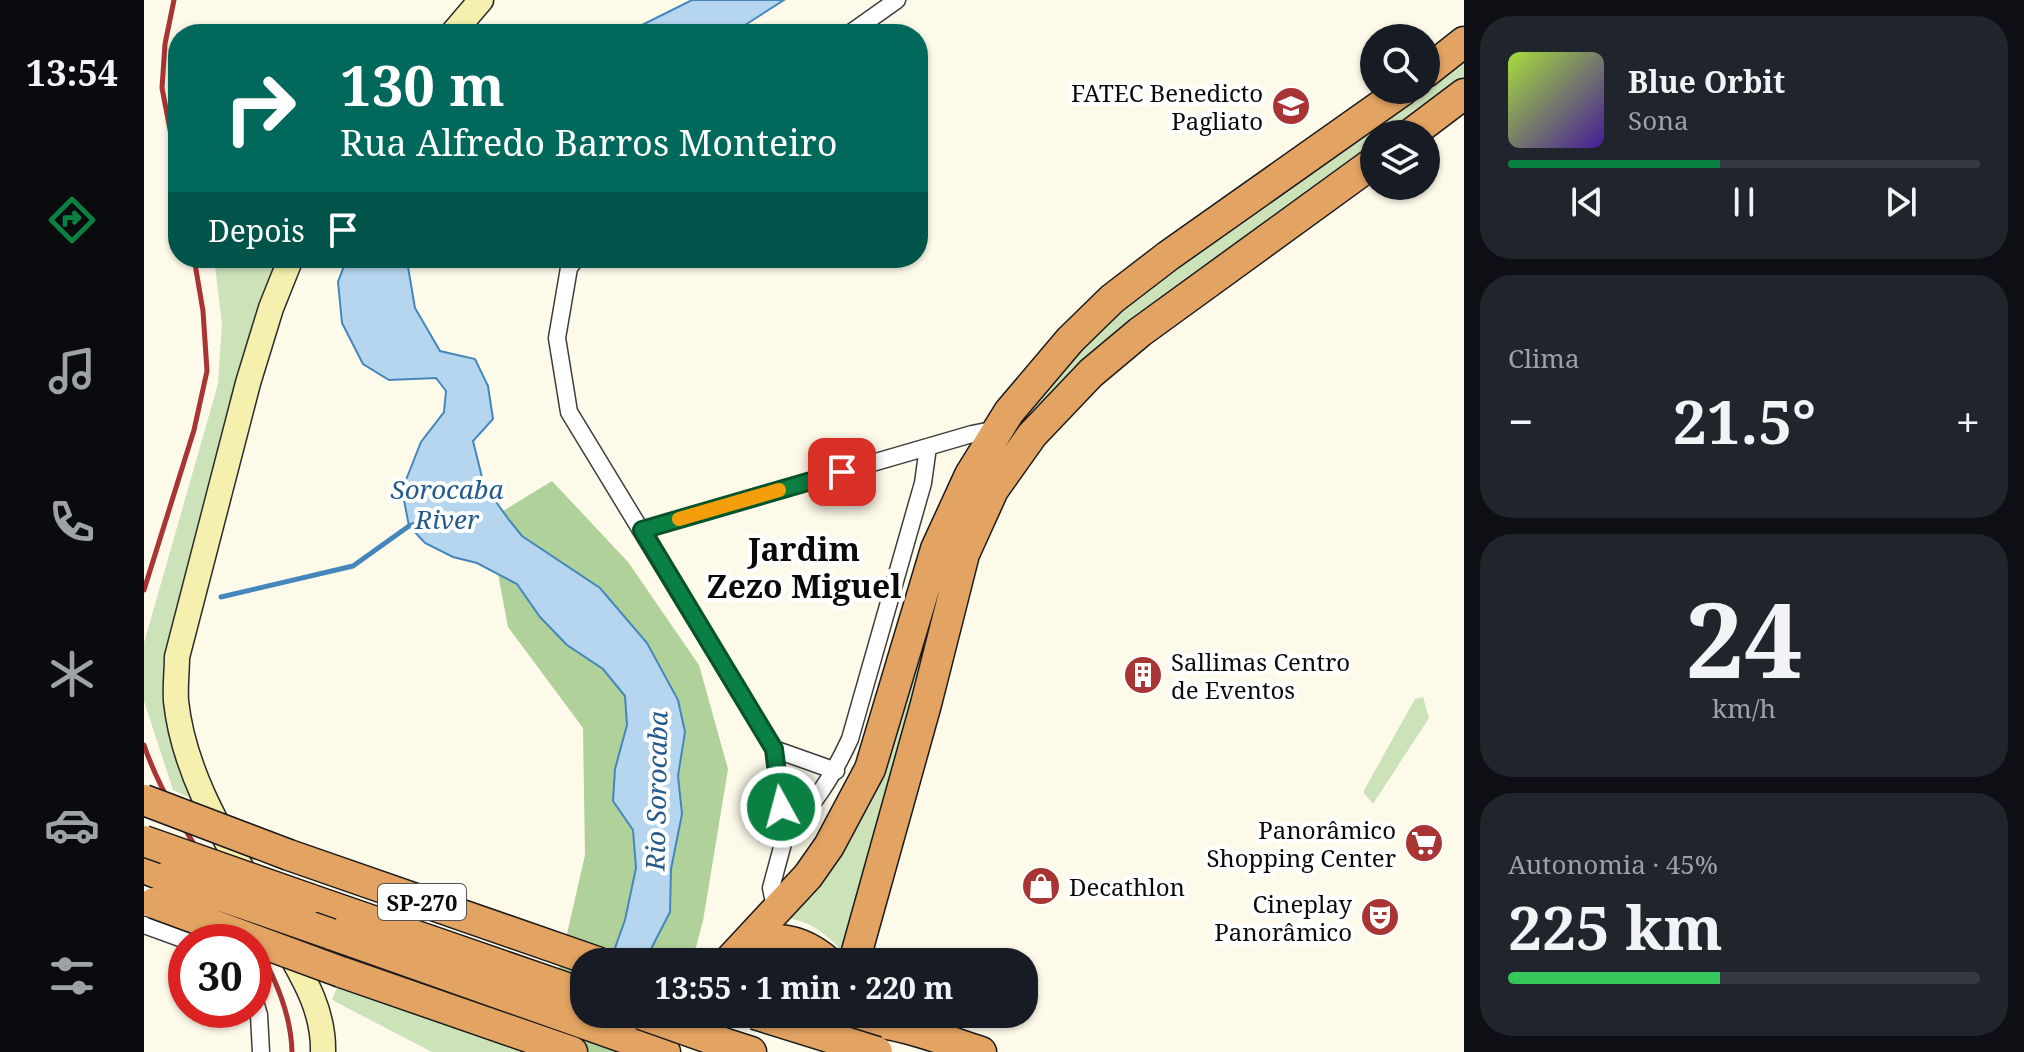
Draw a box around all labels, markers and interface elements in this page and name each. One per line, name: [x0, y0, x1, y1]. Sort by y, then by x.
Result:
map controls: [1360, 24, 1440, 200]
button: search: [1360, 24, 1440, 104]
text: 130 m: [340, 46, 505, 122]
text: 13:54: [26, 48, 118, 97]
icon: right: [208, 56, 312, 160]
text: Blue Orbit: [1628, 61, 1785, 102]
place label: FATEC Benedicto Pagliato: [1071, 76, 1263, 137]
school or university icon: FATEC Benedicto Pagliato: [1270, 85, 1312, 127]
text: Sona: [1628, 102, 1689, 138]
text: Rua Alfredo Barros Monteiro: [340, 118, 837, 167]
button: layers: [1360, 120, 1440, 200]
icon: previous: [1565, 180, 1609, 224]
icon: pause: [1722, 180, 1766, 224]
icon: next: [1879, 180, 1923, 224]
icon: directions: [44, 192, 100, 248]
icon: arrive: [321, 208, 365, 252]
text: Depois: [208, 210, 305, 251]
text: Clima: [1508, 340, 1580, 376]
icon: music: [44, 343, 100, 399]
text: 21.5°: [1673, 380, 1816, 462]
text: −: [1508, 391, 1533, 451]
text: +: [1955, 391, 1980, 451]
pin: [808, 438, 876, 506]
icon: arrive: [820, 450, 864, 494]
water label: Sorocaba River: [390, 471, 504, 537]
icon: phone: [44, 494, 100, 550]
district label: Jardim Zezo Miguel: [706, 527, 902, 607]
text: 24: [1685, 567, 1803, 708]
place label: Sallimas Centro de Eventos: [1171, 645, 1350, 706]
icon: climate: [44, 646, 100, 702]
building icon: Sallimas Centro de Eventos: [1122, 654, 1164, 696]
text: km/h: [1712, 690, 1776, 726]
water label: Rio Sorocaba: [637, 711, 675, 872]
position arrow: [739, 765, 823, 849]
icon: car: [44, 797, 100, 853]
place label: Panorâmico Shopping Center: [1206, 813, 1396, 874]
supermarket icon: Panorâmico Shopping Center: [1403, 822, 1445, 864]
text: Autonomia · 45%: [1508, 846, 1718, 882]
shop icon: Decathlon: [1020, 865, 1062, 907]
place label: Decathlon: [1069, 870, 1185, 903]
road number: SP-270: [378, 884, 466, 920]
text: 225 km: [1508, 886, 1723, 968]
place label: Cineplay Panorâmico: [1214, 887, 1352, 948]
theatre icon: Cineplay Panorâmico: [1359, 896, 1401, 938]
speed limit sign: 30: [168, 924, 272, 1028]
icon: filters: [44, 948, 100, 1004]
text: 13:55 · 1 min · 220 m: [655, 967, 953, 1008]

